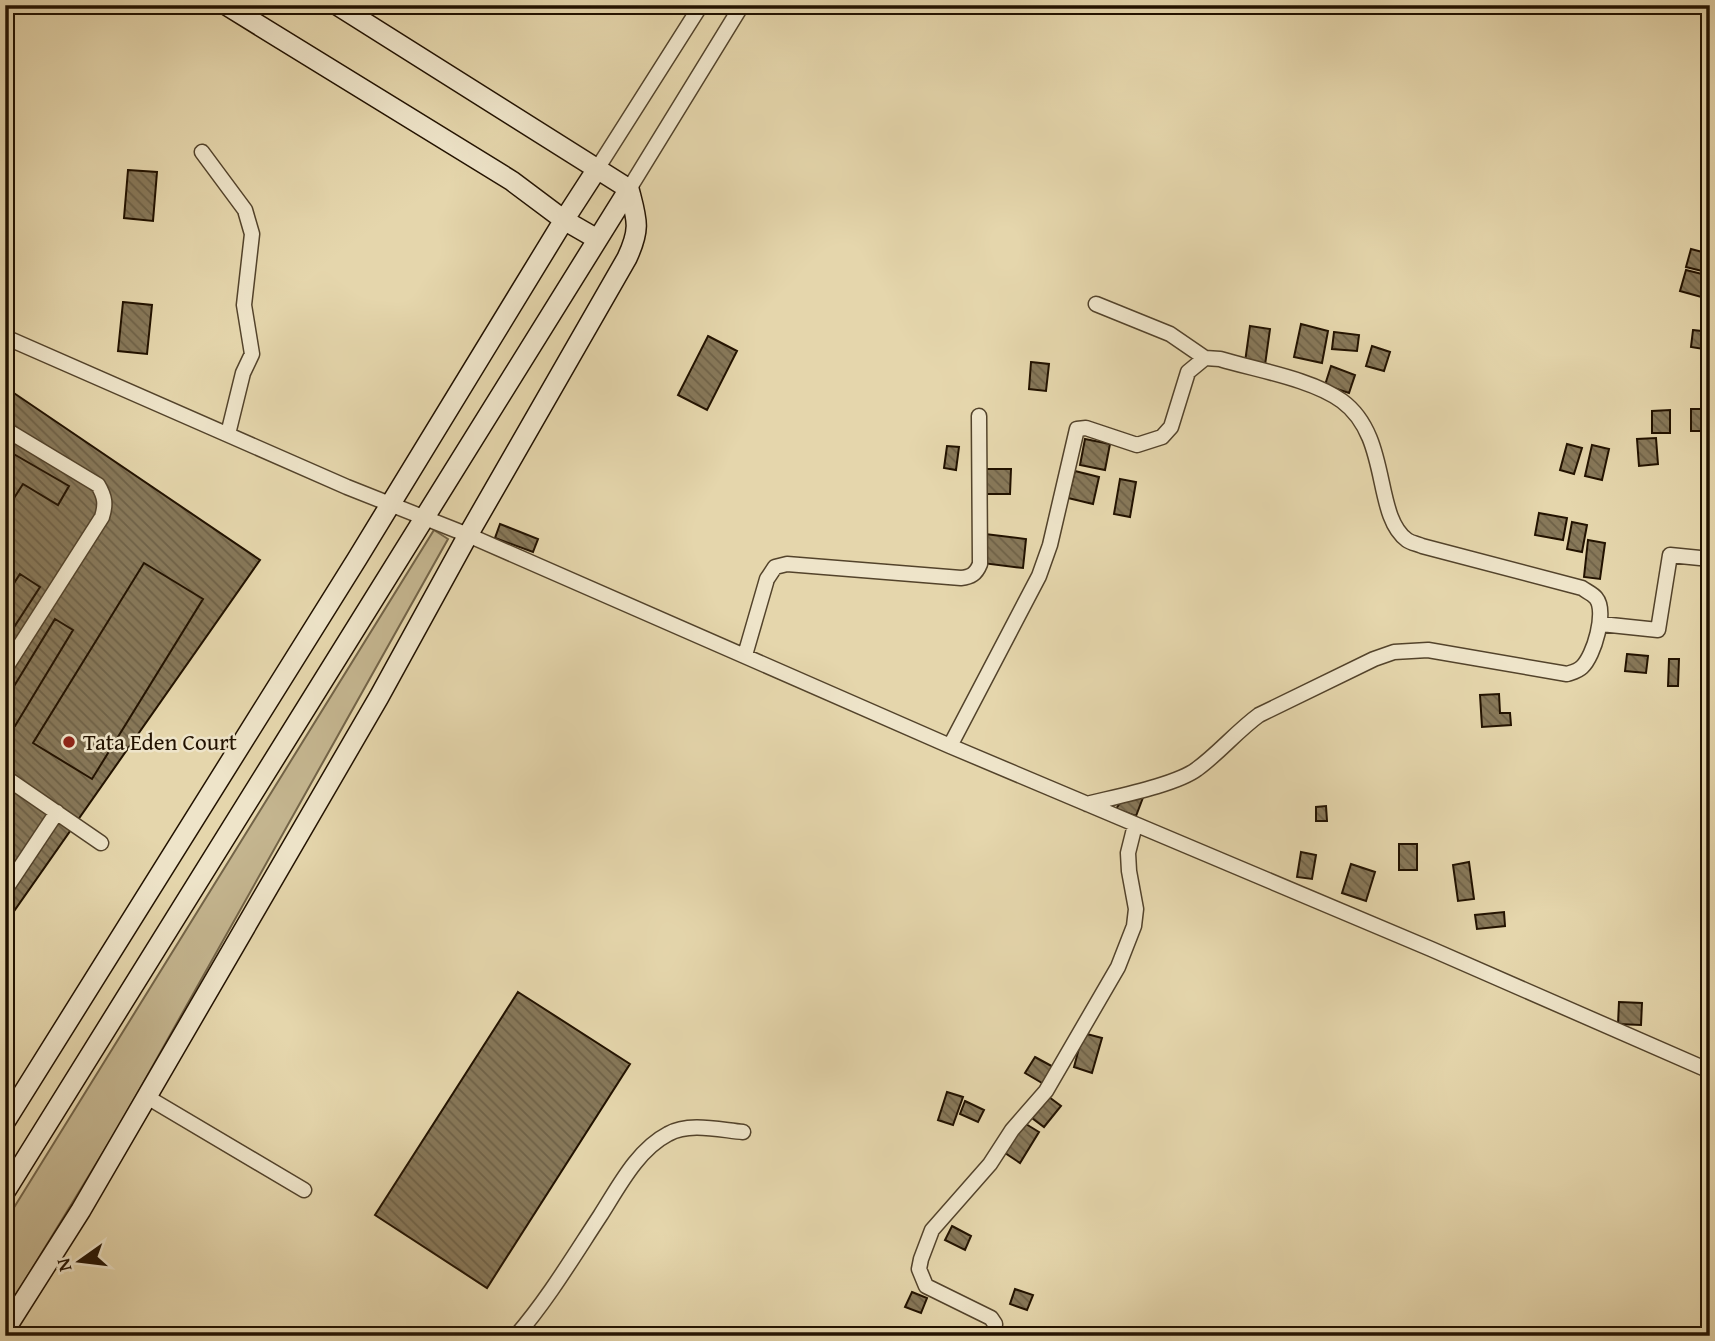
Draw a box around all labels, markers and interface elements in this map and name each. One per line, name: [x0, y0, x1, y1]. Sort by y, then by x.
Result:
place label: Tata Eden Court: [83, 725, 237, 758]
marker: Tata Eden Court: [61, 734, 77, 750]
north arrow: [46, 1226, 116, 1296]
text: N: [48, 1255, 79, 1275]

